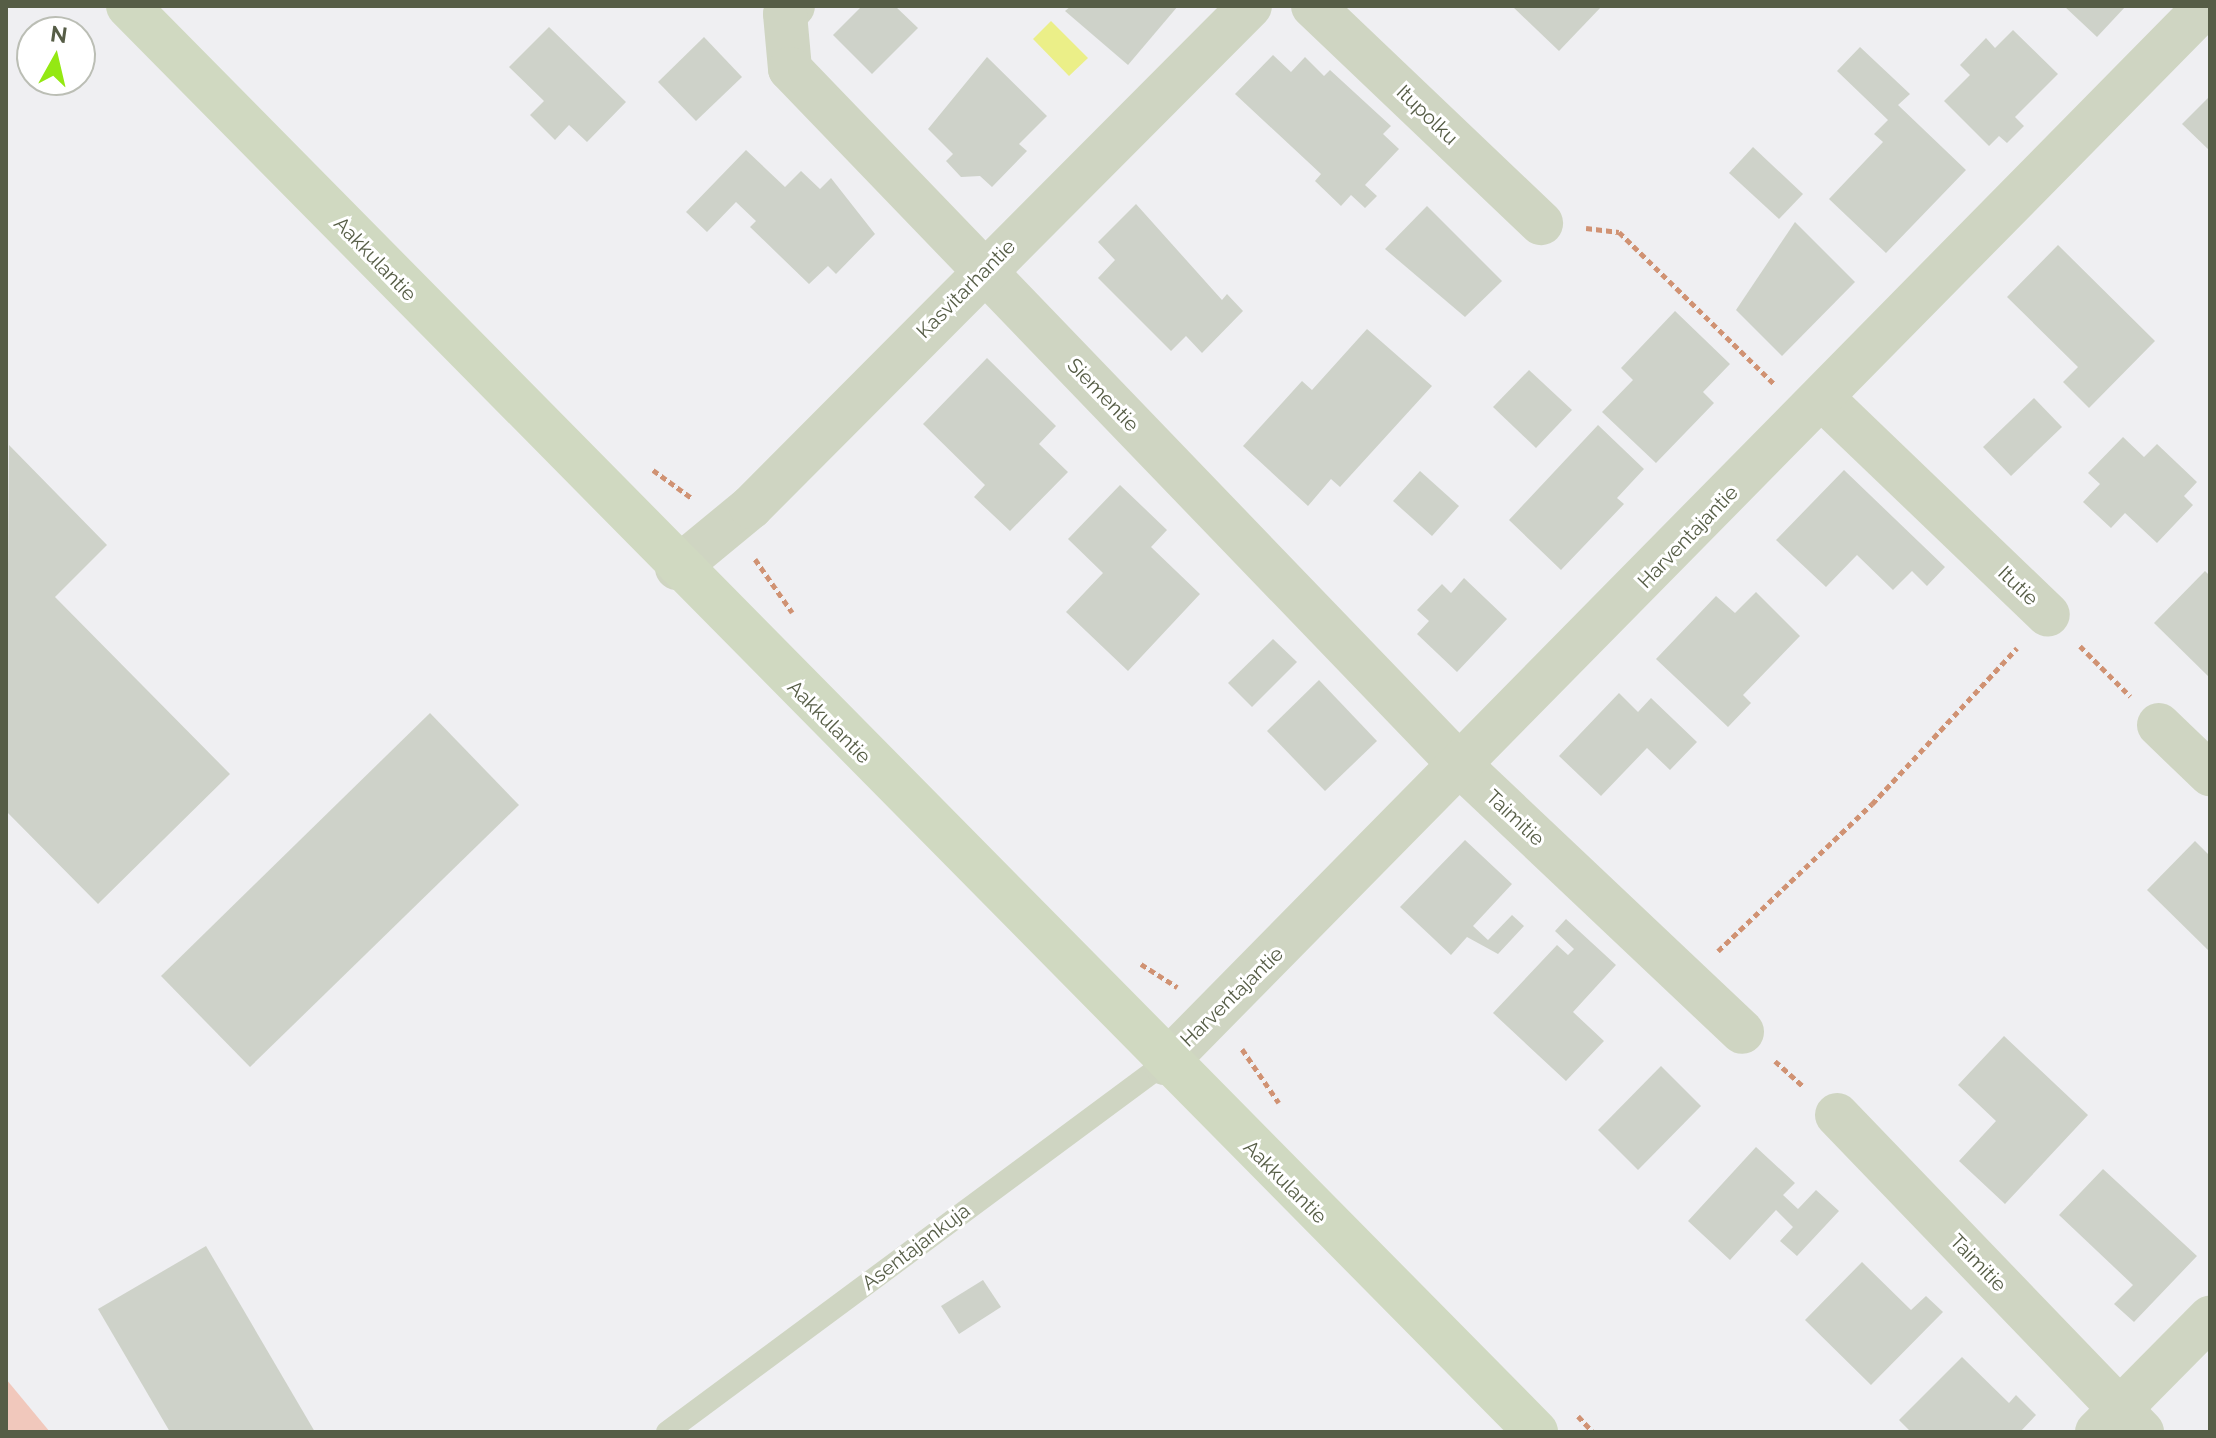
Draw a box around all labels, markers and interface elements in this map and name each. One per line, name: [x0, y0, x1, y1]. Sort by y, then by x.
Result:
north arrow: [16, 16, 96, 96]
text: N: [49, 20, 69, 48]
street label: Itupolku: [1391, 80, 1463, 150]
street label: Aakkulantie: [329, 212, 421, 306]
street label: Kasvitarhantie: [912, 235, 1020, 343]
street label: Siementie: [1062, 353, 1144, 437]
street label: Harventajantie: [1633, 481, 1743, 593]
street label: Itutie: [1993, 561, 2043, 611]
street label: Aakkulantie: [782, 675, 876, 769]
street label: Taimitie: [1481, 785, 1549, 851]
street label: Harventajantie: [1176, 942, 1288, 1052]
street label: Aakkulantie: [1238, 1135, 1332, 1229]
street label: Asentajankuja: [857, 1199, 975, 1295]
street label: Taimitie: [1945, 1229, 2011, 1297]

